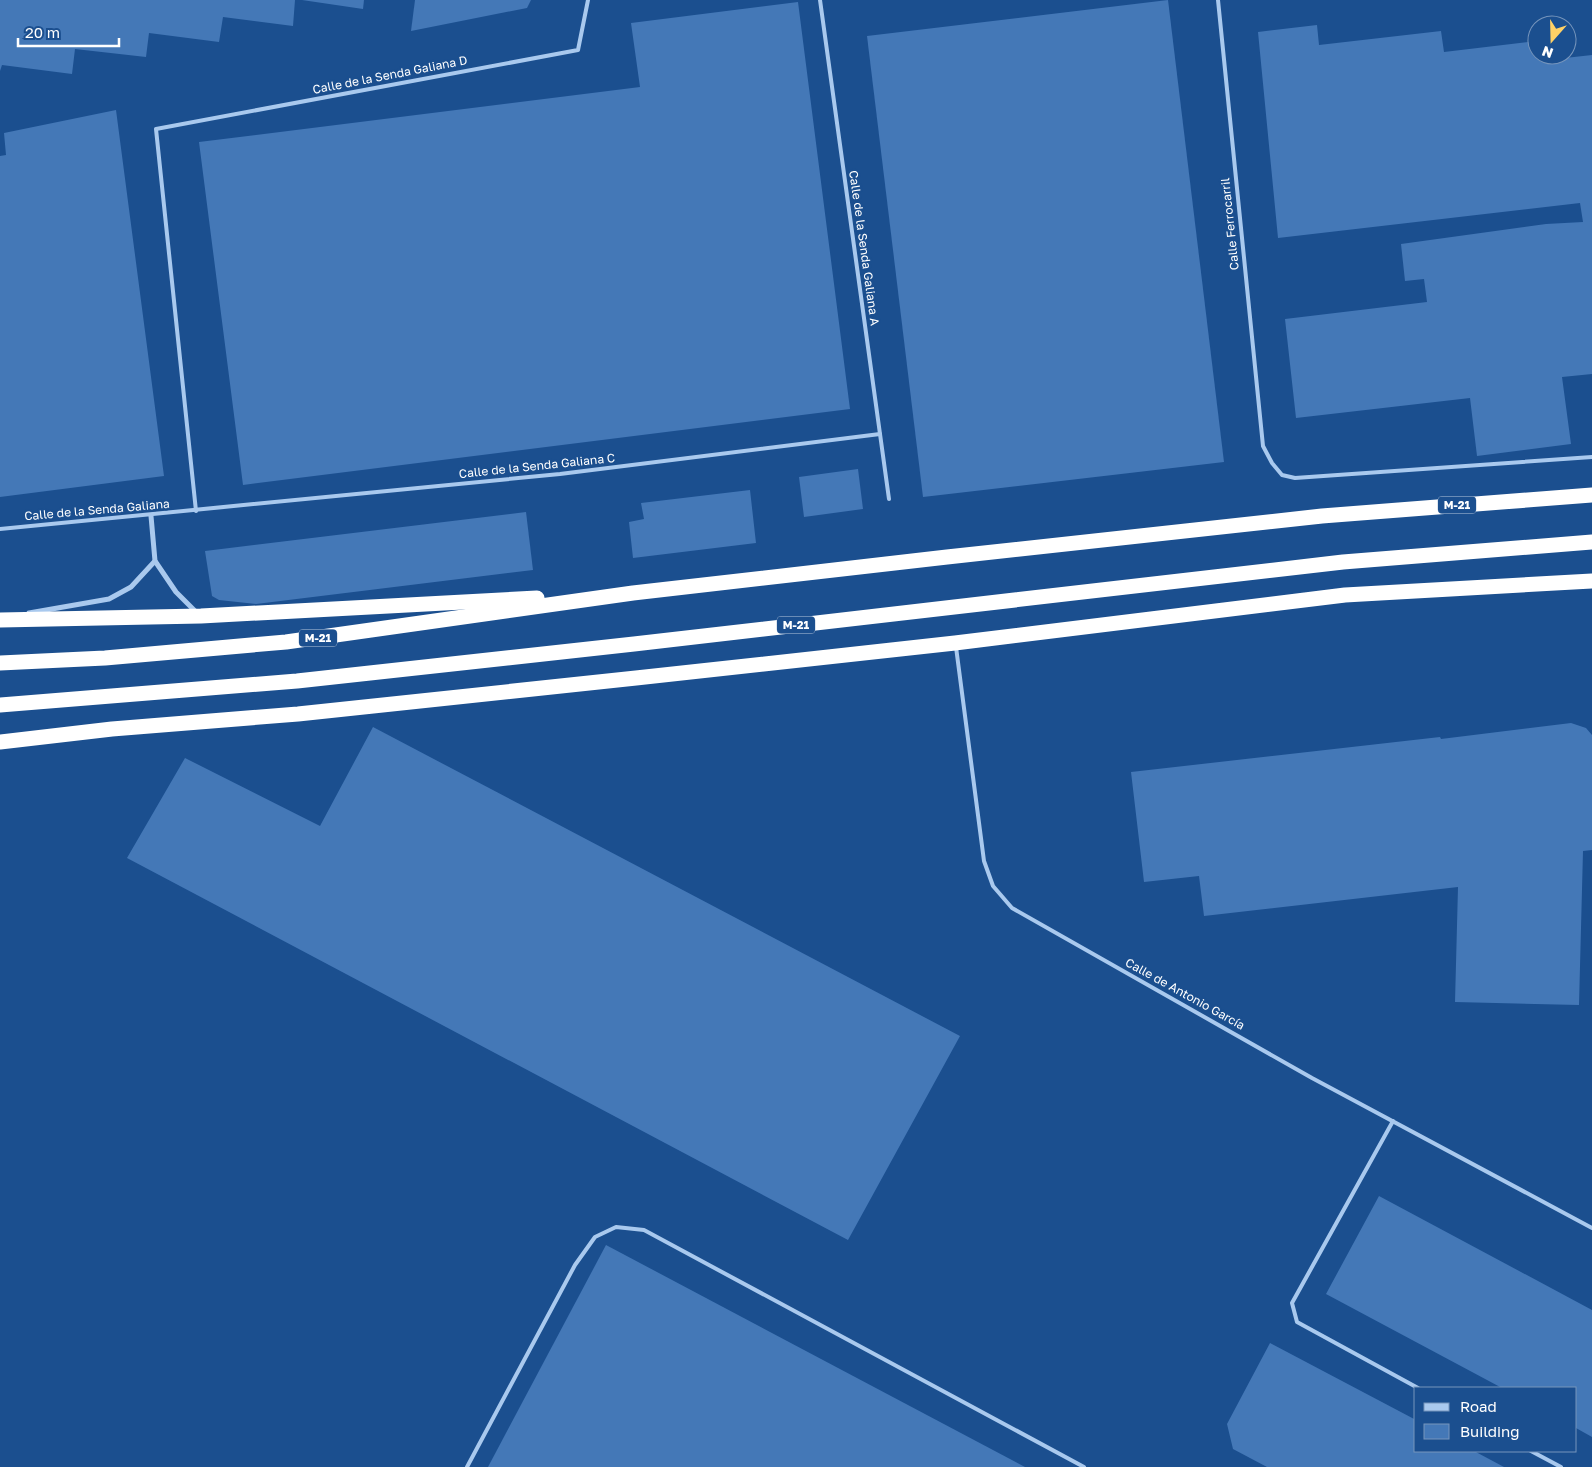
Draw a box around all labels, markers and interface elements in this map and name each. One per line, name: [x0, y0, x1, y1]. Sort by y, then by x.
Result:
scale bar: [18, 15, 119, 47]
north arrow: [1527, 15, 1577, 65]
text: 20 m: [25, 23, 60, 41]
text: N: [1539, 43, 1555, 62]
street label: Calle de la Senda Galiana D: [311, 52, 469, 97]
street label: Calle de la Senda Galiana A: [846, 169, 883, 327]
street label: Calle Ferrocarril: [1217, 177, 1242, 271]
street label: Calle de la Senda Galiana C: [458, 450, 616, 481]
street label: Calle de la Senda Galiana: [24, 496, 170, 523]
road number: M-21: [1438, 496, 1476, 514]
road number: M-21: [777, 616, 815, 634]
road number: M-21: [299, 630, 337, 646]
street label: Calle de Antonio García: [1123, 954, 1248, 1033]
legend: [1414, 1387, 1577, 1452]
text: Road: [1460, 1397, 1497, 1415]
text: Building: [1460, 1422, 1520, 1440]

